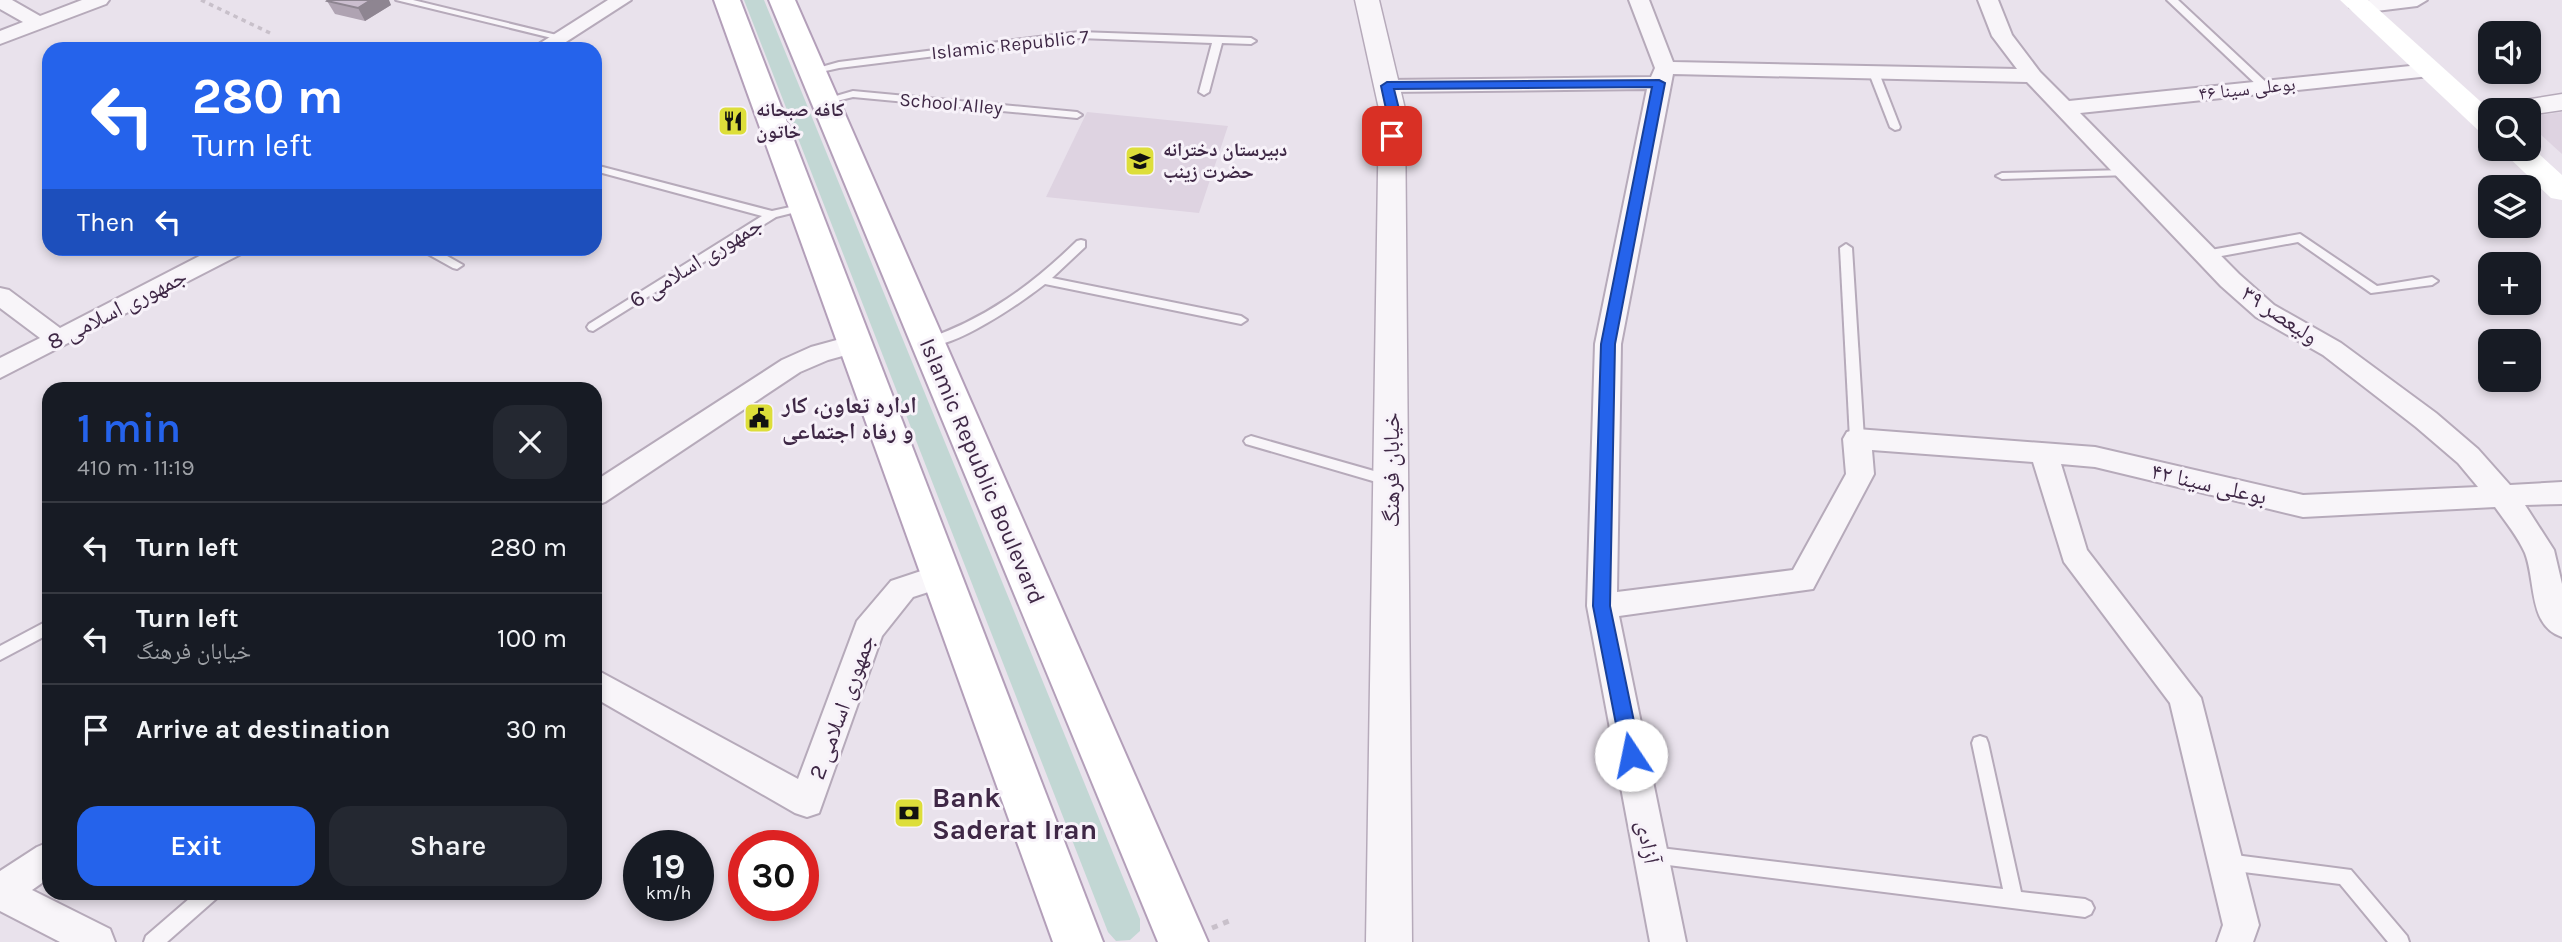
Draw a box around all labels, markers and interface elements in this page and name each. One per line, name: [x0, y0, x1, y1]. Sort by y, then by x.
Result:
map controls: [2478, 21, 2541, 392]
button: sound: [2478, 21, 2541, 84]
street label: Islamic Republic 7: [930, 26, 1090, 64]
text: 280 m: [192, 68, 343, 125]
icon: left: [77, 70, 168, 161]
street label: بوعلی سینا ۴۶: [2198, 73, 2296, 105]
street label: School Alley: [898, 89, 1004, 119]
button: search: [2478, 98, 2541, 161]
place label: کافه صبحانه خاتون: [756, 99, 845, 143]
restaurant icon: کافه صبحانه خاتون: [716, 104, 750, 138]
pin: [1362, 106, 1422, 166]
icon: arrive: [1373, 117, 1411, 155]
text: Turn left: [192, 127, 312, 164]
place label: دبیرستان دخترانه حضرت زینب: [1163, 139, 1287, 183]
school or university icon: دبیرستان دخترانه حضرت زینب: [1123, 144, 1157, 178]
button: layers: [2478, 175, 2541, 238]
icon: left: [149, 203, 187, 241]
text: Then: [77, 207, 135, 238]
street label: جمهوری اسلامی 6: [624, 210, 768, 314]
button: +: [2478, 252, 2541, 315]
street label: جمهوری اسلامی 8: [43, 262, 191, 356]
street label: ولیعصر ۳۹: [2236, 280, 2324, 350]
button: −: [2478, 329, 2541, 392]
street label: Islamic Republic Boulevard: [914, 334, 1050, 608]
place label: اداره تعاون، کار و رفاه اجتماعی: [781, 392, 917, 445]
public building icon: اداره تعاون، کار و رفاه اجتماعی: [742, 401, 776, 435]
text: 1 min: [77, 403, 181, 453]
button: close: [493, 405, 567, 479]
street label: خیابان فرهنگ: [1378, 412, 1405, 528]
text: 410 m · 11:19: [77, 454, 195, 481]
street label: بوعلی سینا ۴۲: [2149, 458, 2269, 510]
icon: left: [77, 529, 115, 567]
text: Turn left: [136, 532, 238, 563]
text: 280 m: [490, 532, 567, 563]
text: Turn left: [136, 603, 238, 634]
icon: left: [77, 620, 115, 658]
text: 100 m: [497, 623, 567, 654]
street label: جمهوری اسلامی 2: [803, 631, 881, 783]
text: خیابان فرهنگ: [136, 638, 251, 665]
icon: arrive: [77, 711, 115, 749]
text: Arrive at destination: [136, 714, 390, 745]
text: 30 m: [506, 714, 567, 745]
position arrow: [1594, 718, 1668, 792]
place label: Bank Saderat Iran: [932, 781, 1097, 846]
bank icon: Bank Saderat Iran: [892, 796, 926, 830]
button: Exit: [77, 806, 315, 886]
button: Share: [329, 806, 567, 886]
street label: آزادی: [1631, 818, 1666, 867]
speed limit sign: 30: [728, 830, 819, 921]
text: 19: [652, 846, 685, 887]
text: km/h: [646, 882, 691, 904]

